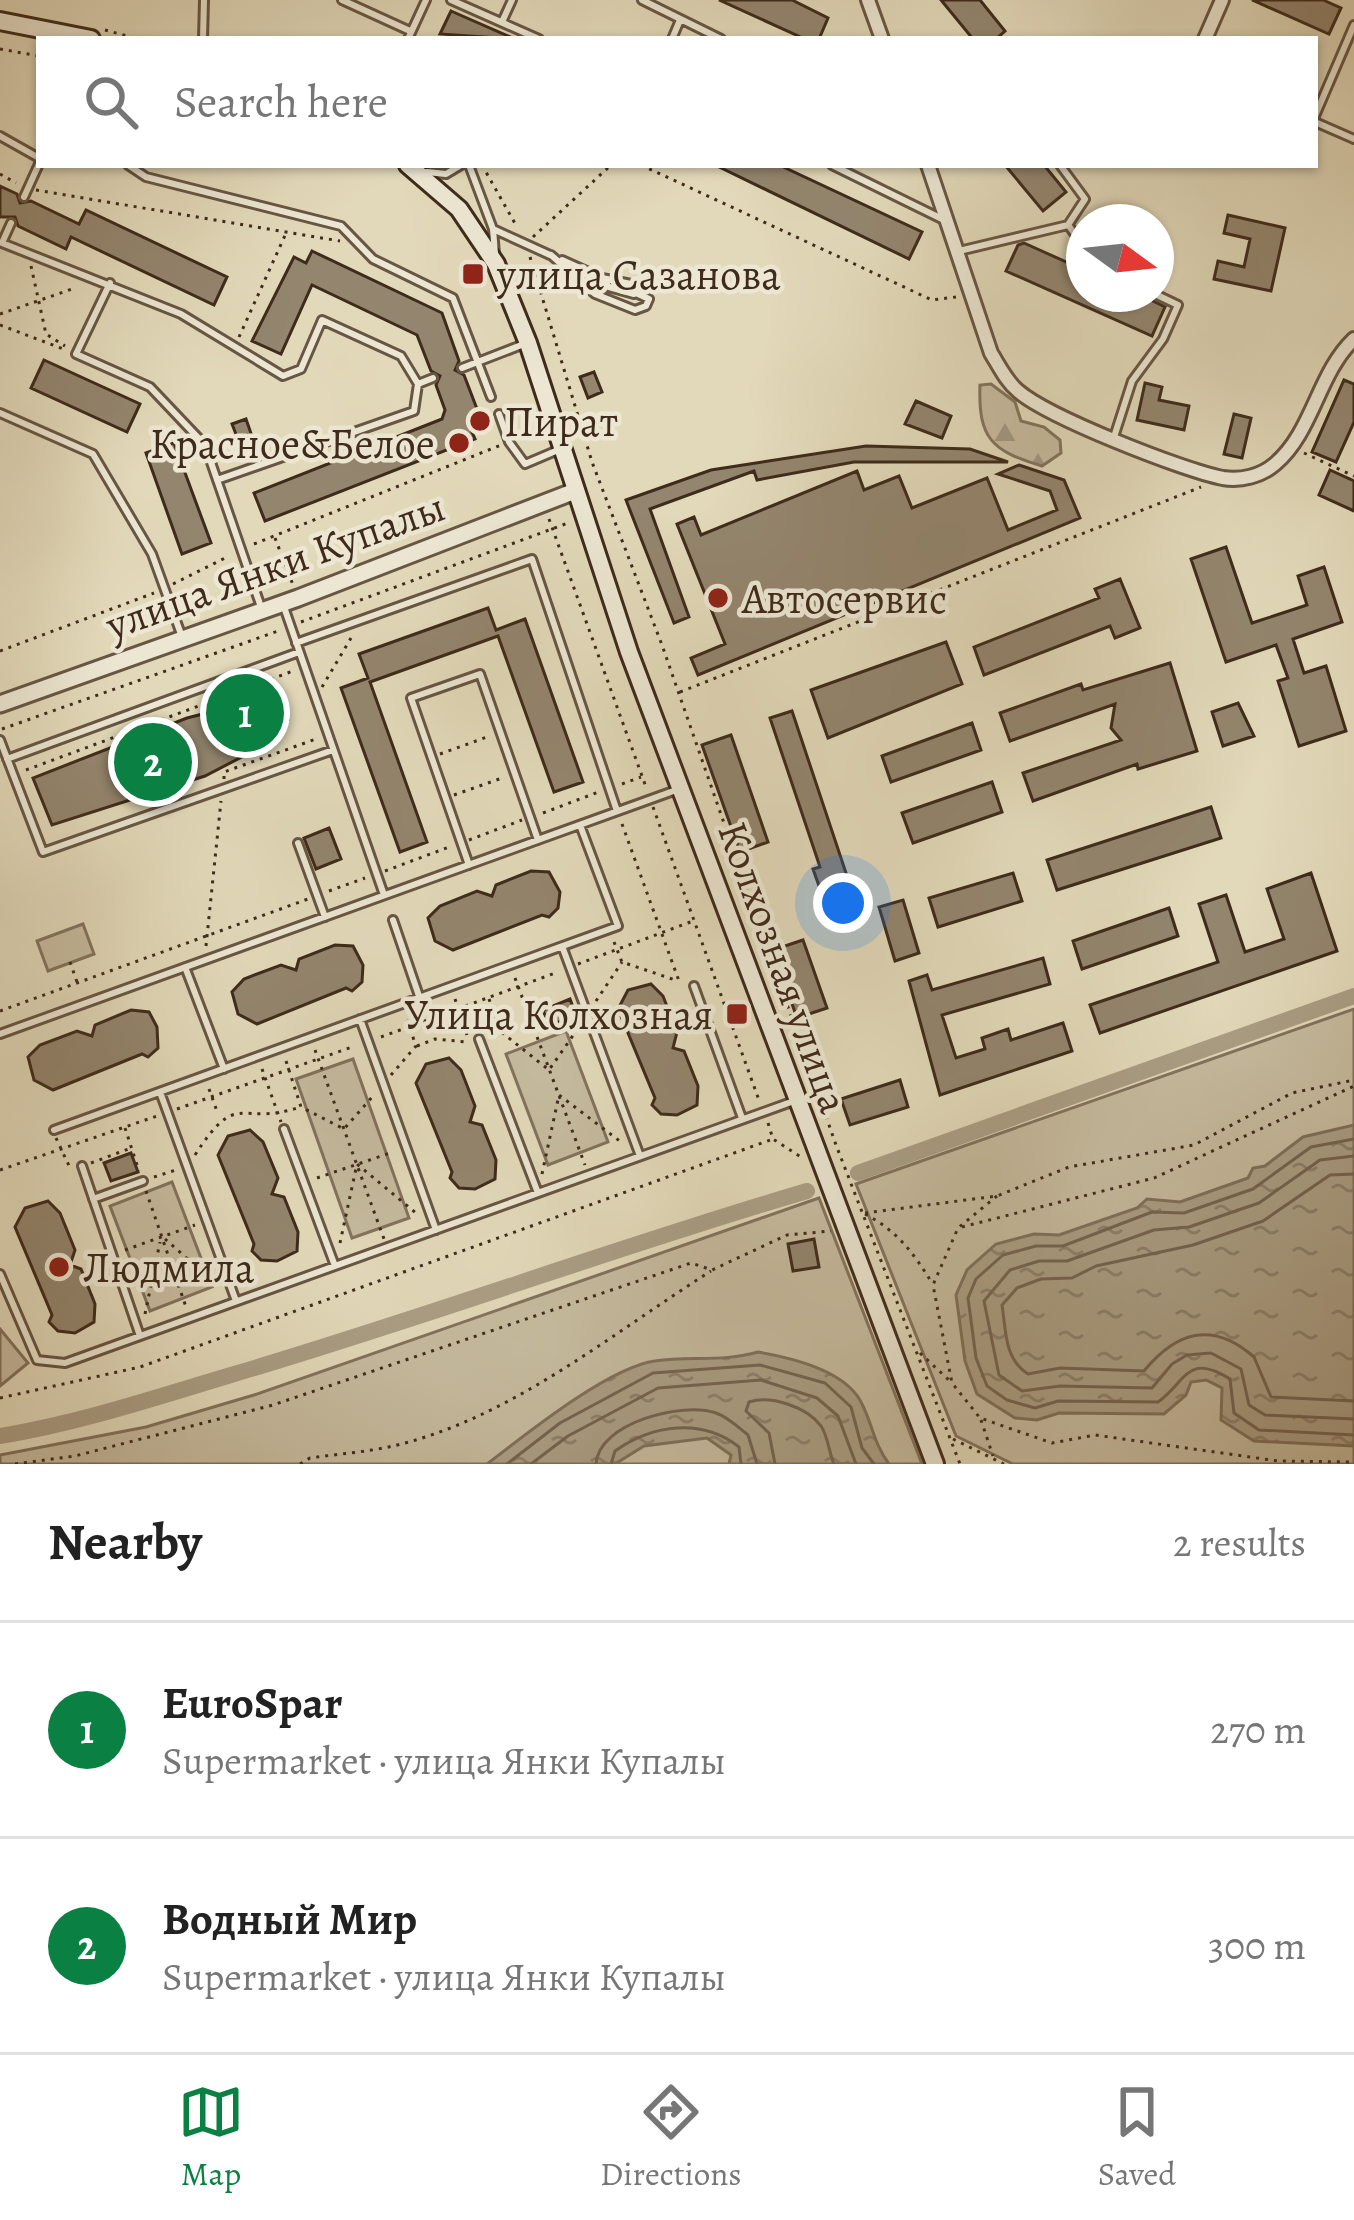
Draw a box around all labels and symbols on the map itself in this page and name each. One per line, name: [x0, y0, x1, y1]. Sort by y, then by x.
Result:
north arrow: [1066, 204, 1174, 312]
place label: улица Сазанова: [496, 246, 781, 303]
marker: улица Сазанова: [460, 261, 486, 287]
place label: Пират: [504, 393, 618, 450]
marker: Пират: [467, 408, 493, 434]
place label: Красное&Белое: [150, 415, 435, 472]
marker: Красное&Белое: [446, 430, 472, 456]
street label: улица Янки Купалы: [97, 478, 453, 654]
place label: Автосервис: [741, 570, 947, 627]
marker: Автосервис: [705, 585, 731, 611]
pin: 1: [206, 668, 284, 758]
pin: 2: [114, 717, 192, 807]
street label: Колхозная улица: [704, 813, 863, 1121]
your location: [813, 873, 873, 933]
place label: Улица Колхозная: [404, 986, 713, 1043]
marker: Улица Колхозная: [724, 1001, 750, 1027]
place label: Людмила: [83, 1239, 255, 1296]
marker: Людмила: [46, 1254, 72, 1280]

